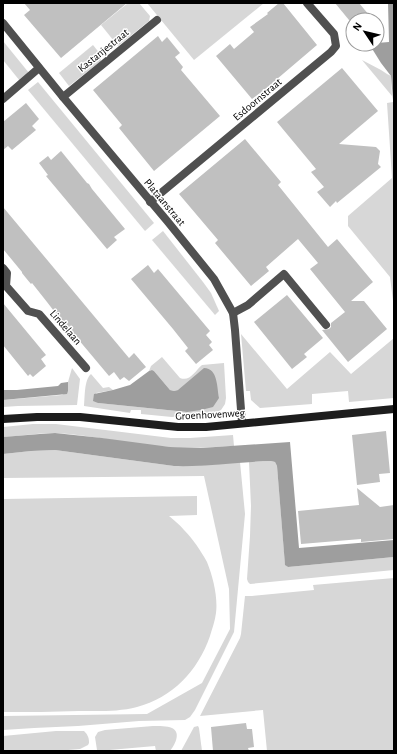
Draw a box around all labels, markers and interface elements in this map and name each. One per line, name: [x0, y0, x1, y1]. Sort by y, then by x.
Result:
north arrow: [345, 12, 385, 52]
text: N: [351, 20, 364, 33]
street label: Kastanjestraat: [76, 26, 131, 74]
street label: Esdoornstraat: [231, 76, 284, 123]
street label: Plataanstraat: [142, 177, 188, 228]
street label: Lindelaan: [48, 308, 84, 347]
street label: Groenhovenweg: [175, 407, 246, 422]

